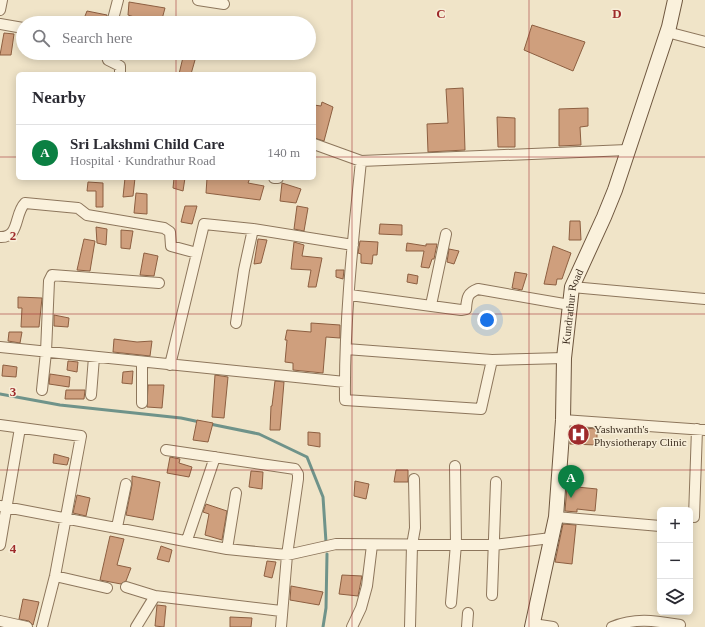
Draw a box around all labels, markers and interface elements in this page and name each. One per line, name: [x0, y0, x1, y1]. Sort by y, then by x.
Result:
text: C: [436, 6, 446, 21]
text: D: [612, 6, 622, 21]
search box: [16, 16, 316, 60]
icon: search: [30, 27, 52, 49]
text: Search here: [62, 30, 132, 46]
text: Nearby: [32, 88, 86, 107]
text: Sri Lakshmi Child Care: [70, 136, 224, 152]
text: A: [40, 145, 50, 160]
text: 140 m: [267, 145, 300, 160]
text: Hospital · Kundrathur Road: [70, 153, 216, 168]
text: 2: [10, 228, 16, 243]
street label: Kundrathur Road: [560, 267, 586, 345]
your location: [477, 310, 497, 330]
text: 3: [10, 384, 17, 399]
hospital icon: Yashwanth's Physiotherapy Clinic: [565, 422, 591, 448]
place label: Yashwanth's Physiotherapy Clinic: [594, 423, 687, 448]
pin: A: [558, 465, 584, 498]
map controls: [657, 507, 693, 615]
button: +: [657, 507, 693, 543]
text: 4: [10, 541, 17, 556]
button: −: [657, 543, 693, 579]
button: layers: [657, 579, 693, 615]

